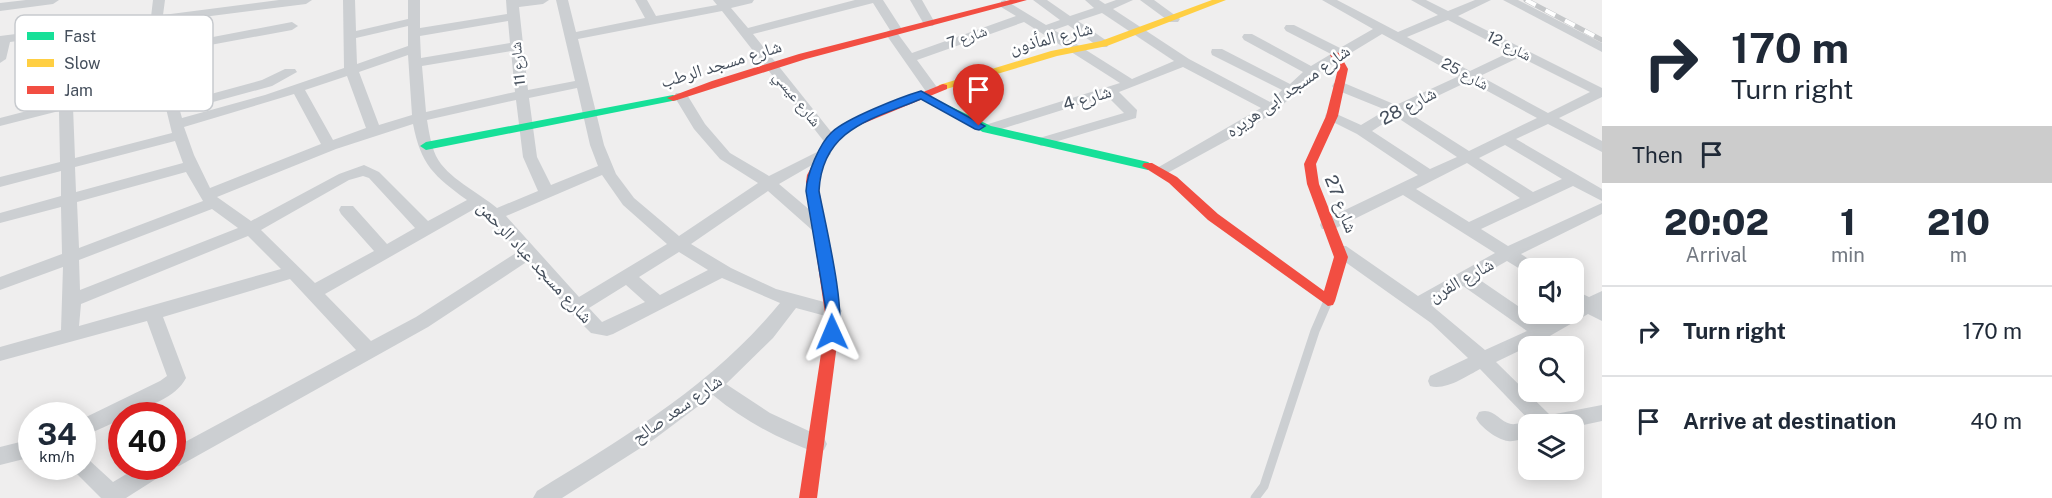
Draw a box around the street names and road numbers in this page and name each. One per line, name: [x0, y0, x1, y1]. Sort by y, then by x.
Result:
street label: شارع المأذون: [1007, 17, 1095, 59]
street label: شارع 7: [945, 22, 990, 53]
street label: شارع 12: [1483, 27, 1534, 66]
street label: شارع مسجد الرطب: [658, 35, 784, 93]
street label: شارع مسجد ابى هريره: [1222, 40, 1354, 142]
street label: شارع 11: [507, 41, 530, 87]
street label: شارع 25: [1438, 54, 1492, 95]
street label: شارع عيسي: [767, 68, 825, 132]
street label: شارع 4: [1060, 80, 1114, 116]
street label: شارع 28: [1376, 82, 1440, 130]
street label: شارع 27: [1320, 172, 1362, 236]
street label: شارع مسجد عباد الرحمن: [473, 196, 597, 328]
street label: شارع الفرن: [1424, 253, 1498, 307]
street label: شارع سعد صالح: [628, 370, 727, 449]

